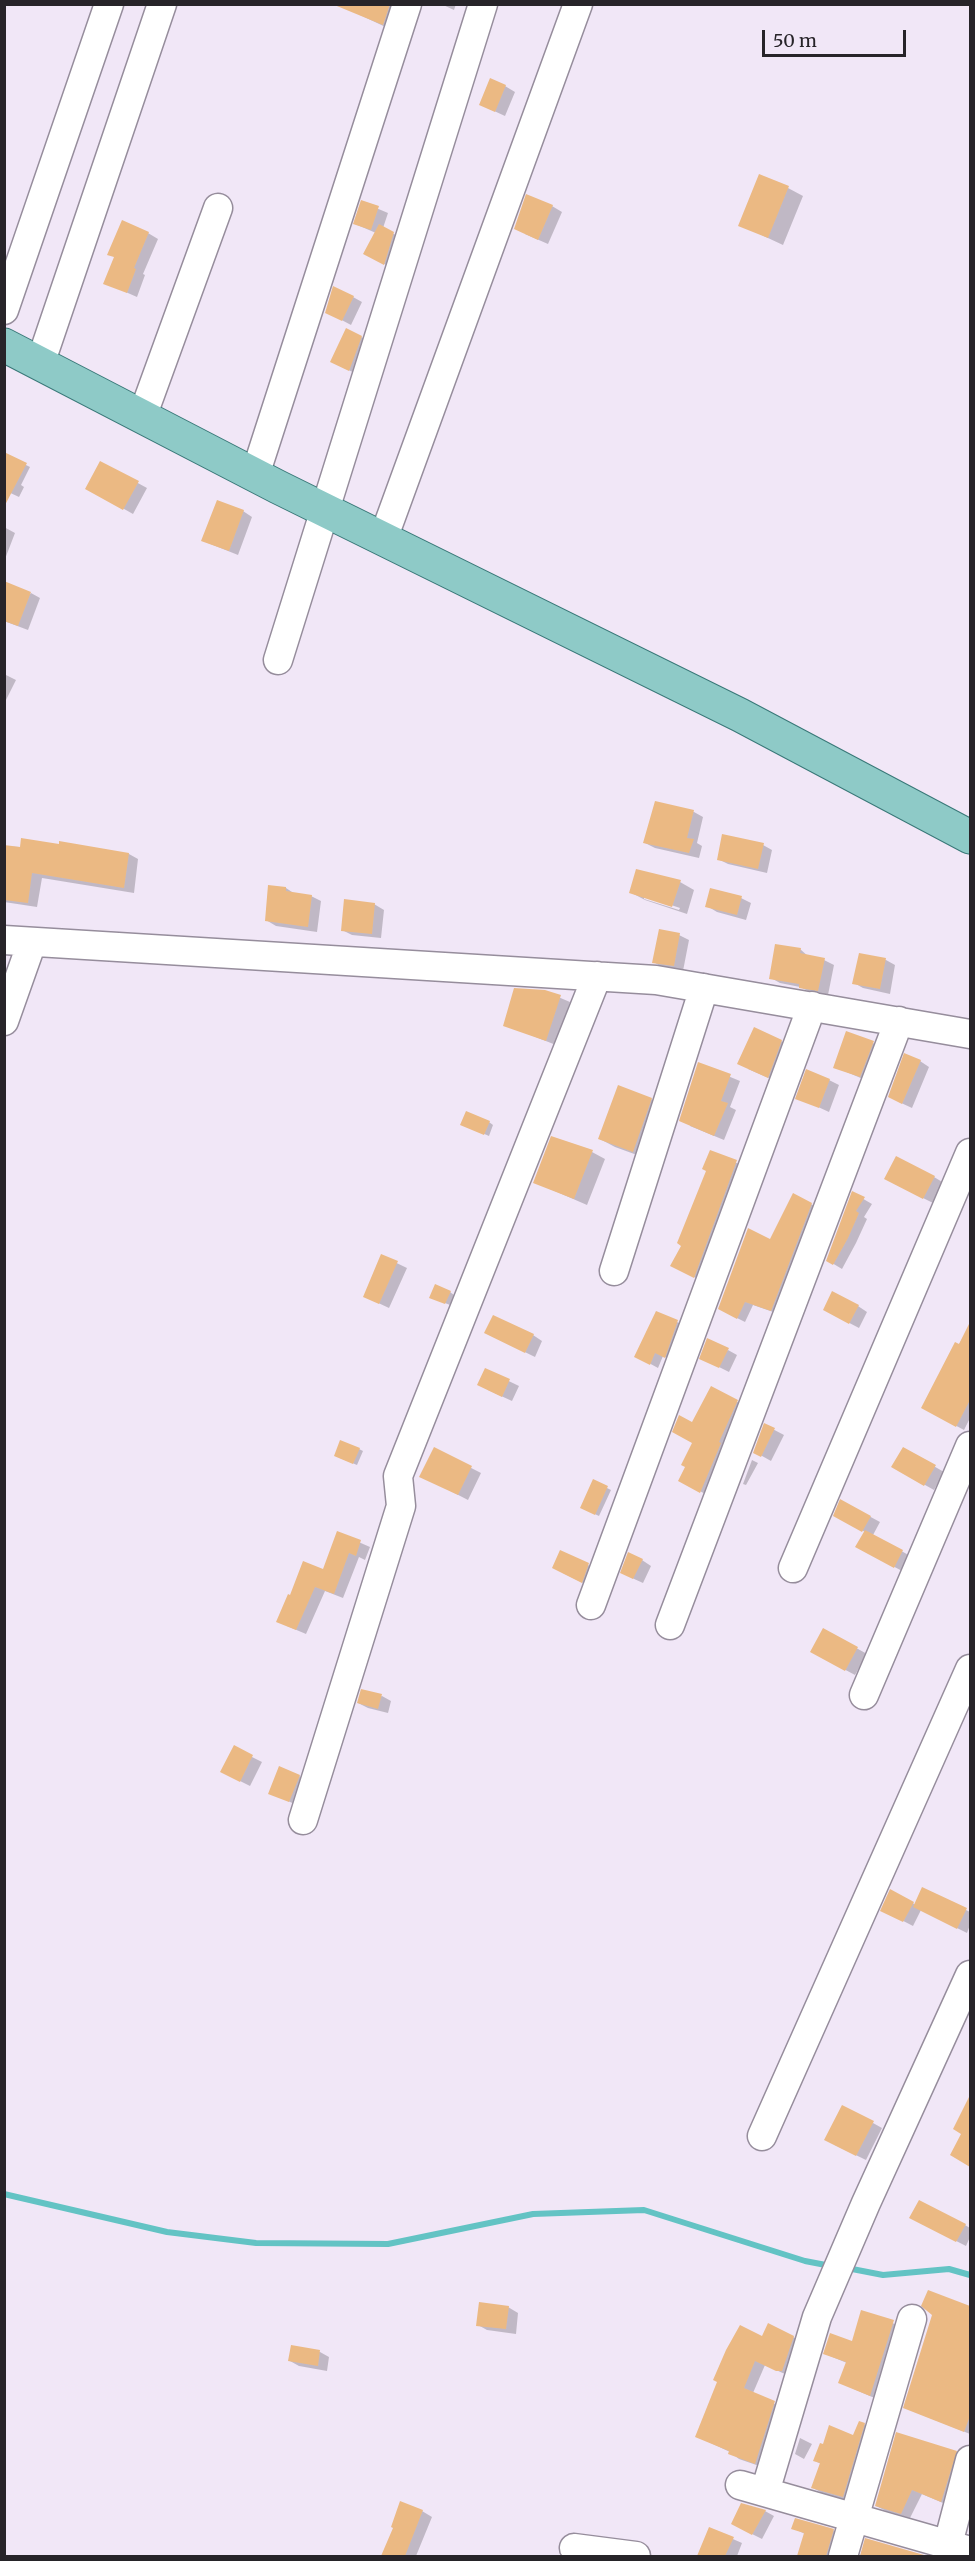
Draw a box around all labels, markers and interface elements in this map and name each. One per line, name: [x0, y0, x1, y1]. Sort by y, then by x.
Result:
scale bar: [765, 18, 909, 56]
text: 50 m: [773, 29, 817, 52]

